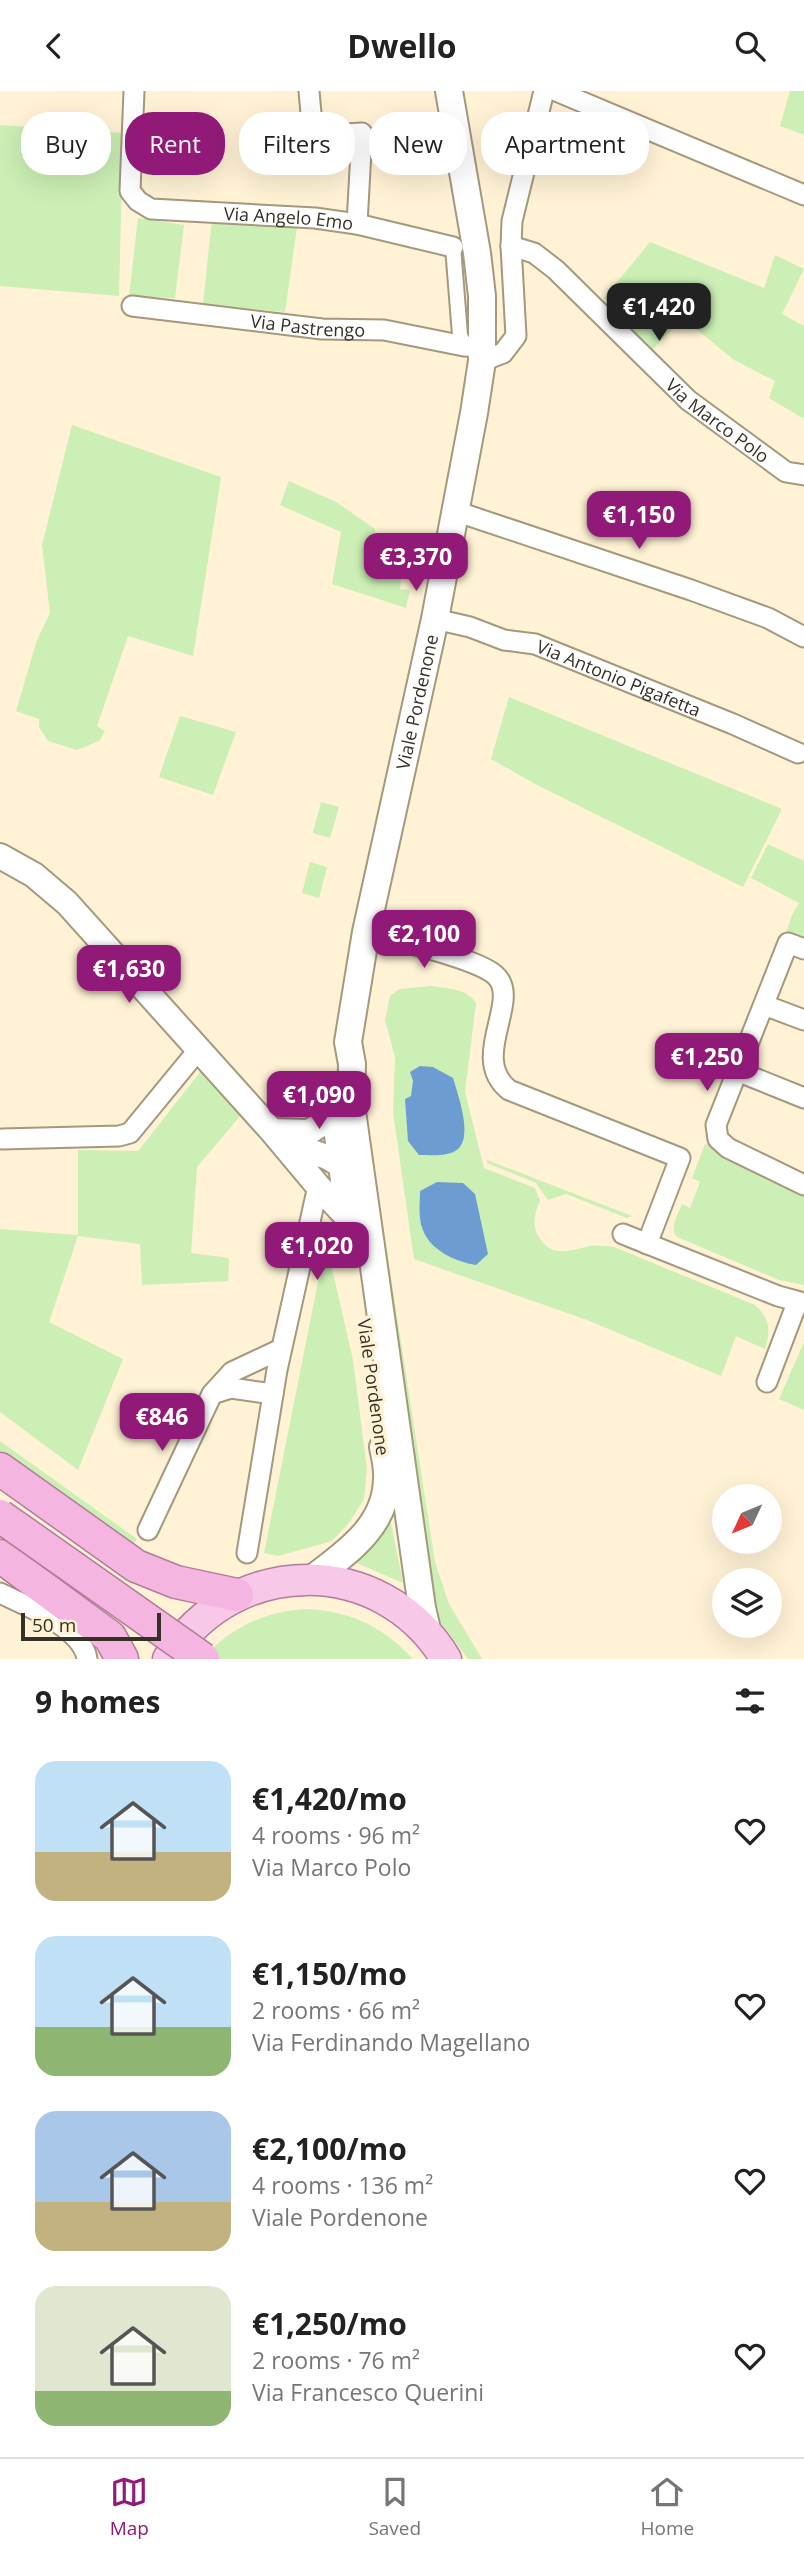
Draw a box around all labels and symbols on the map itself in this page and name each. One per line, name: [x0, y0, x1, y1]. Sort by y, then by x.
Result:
street label: Via Angelo Emo: [223, 201, 355, 235]
pin: €1,420: [602, 283, 716, 343]
street label: Via Pastrengo: [249, 308, 365, 342]
street label: Via Marco Polo: [661, 373, 774, 468]
pin: €1,150: [582, 491, 696, 551]
pin: €3,370: [359, 533, 473, 593]
street label: Viale Pordenone: [390, 632, 443, 772]
street label: Via Antonio Pigafetta: [533, 634, 704, 722]
pin: €2,100: [367, 911, 481, 970]
pin: €1,630: [72, 946, 186, 1005]
pin: €1,250: [650, 1033, 764, 1093]
pin: €1,090: [262, 1072, 376, 1131]
pin: €1,020: [260, 1223, 374, 1282]
street label: Viale Pordenone: [353, 1317, 395, 1457]
pin: €846: [121, 1393, 203, 1453]
north arrow: [712, 1484, 782, 1554]
scale bar: [21, 1610, 161, 1642]

